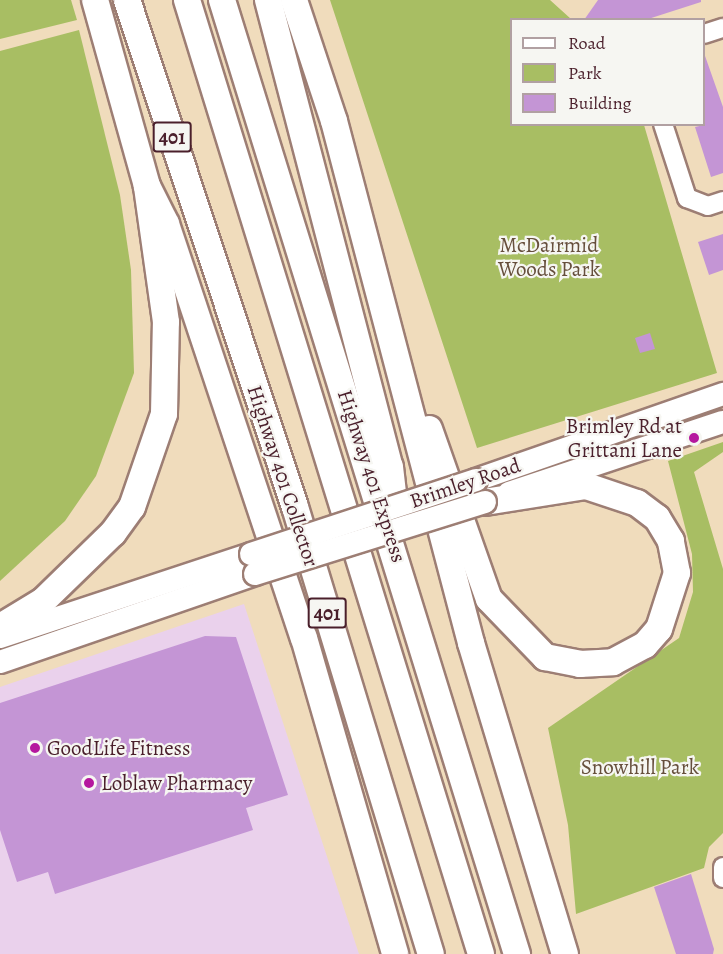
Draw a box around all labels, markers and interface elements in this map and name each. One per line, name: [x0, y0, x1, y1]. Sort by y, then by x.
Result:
legend: [510, 18, 705, 126]
text: Road: [568, 31, 605, 55]
text: Park: [568, 61, 602, 85]
text: Building: [568, 91, 632, 115]
road number: 401: [152, 120, 192, 154]
park label: McDairmid Woods Park: [498, 232, 600, 282]
street label: Highway 401 Collector: [242, 382, 324, 570]
street label: Highway 401 Express: [332, 387, 412, 565]
place label: Brimley Rd at Grittani Lane: [566, 413, 682, 463]
marker: Brimley Rd at Grittani Lane: [687, 431, 701, 445]
street label: Brimley Road: [406, 452, 524, 514]
road number: 401: [308, 596, 346, 630]
place label: GoodLife Fitness: [47, 735, 190, 761]
marker: GoodLife Fitness: [28, 741, 42, 755]
park label: Snowhill Park: [581, 754, 699, 780]
place label: Loblaw Pharmacy: [101, 770, 252, 796]
marker: Loblaw Pharmacy: [82, 776, 96, 790]

